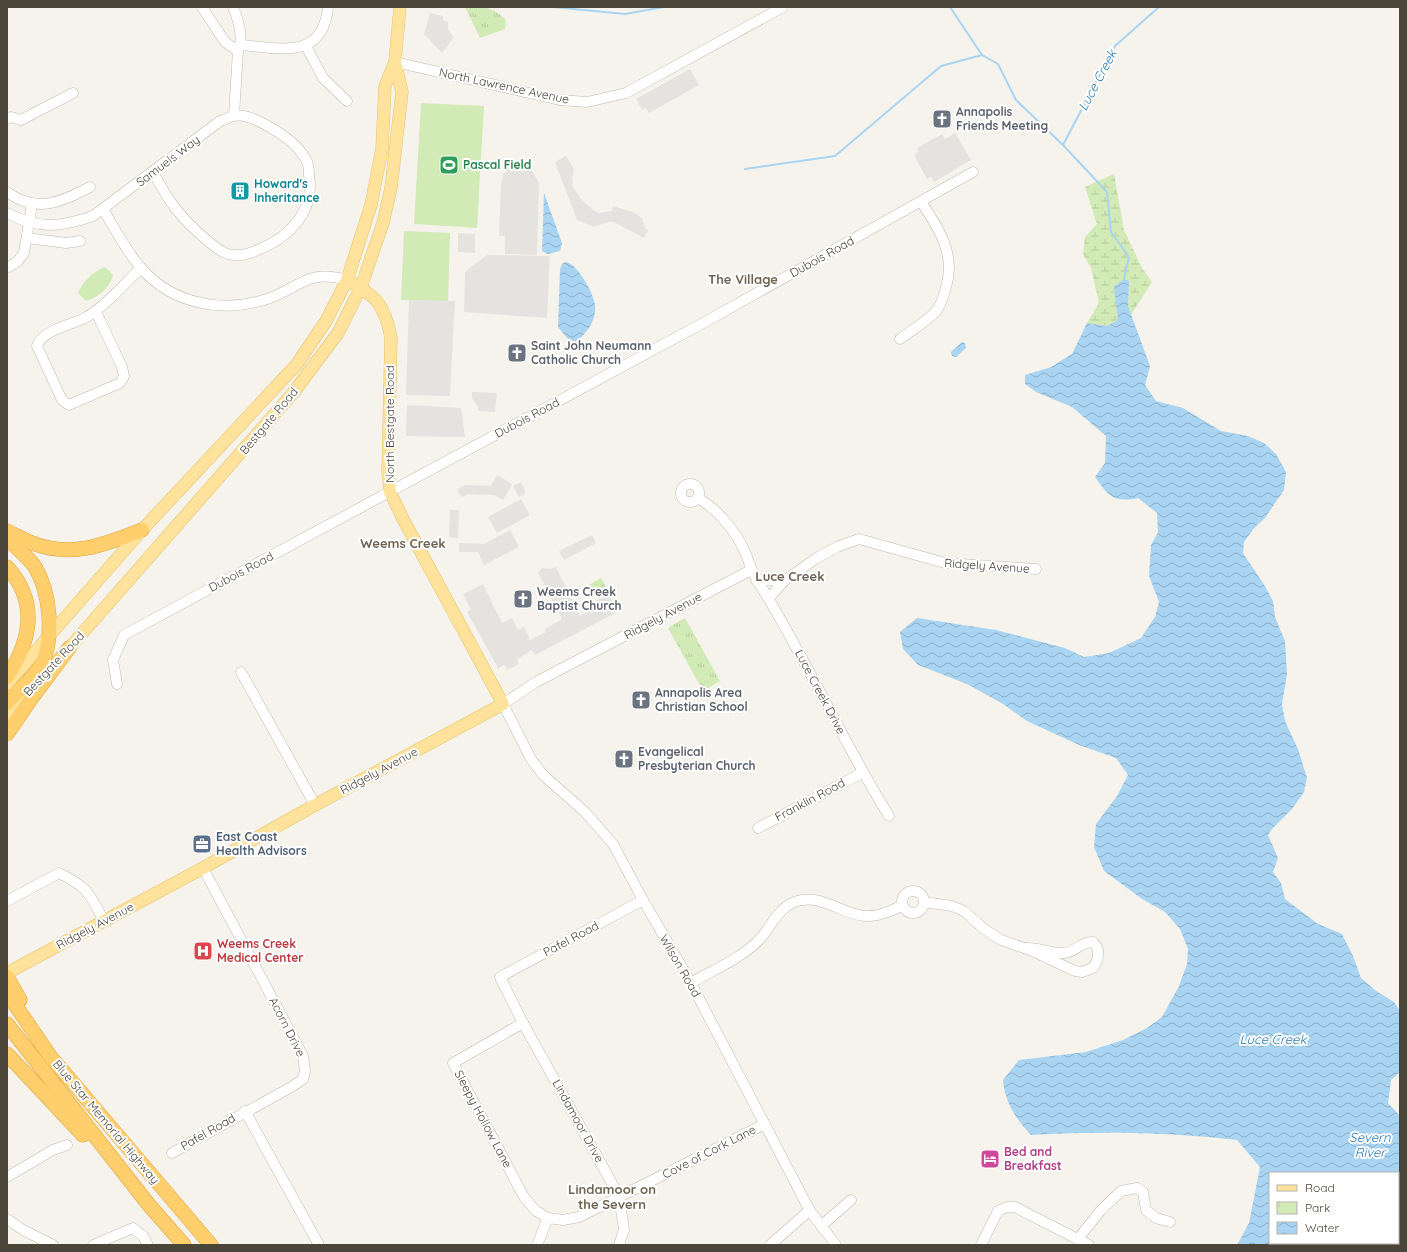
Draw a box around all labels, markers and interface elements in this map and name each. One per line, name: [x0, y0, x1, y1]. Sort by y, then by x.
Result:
water label: Luce Creek: [1074, 46, 1120, 113]
street label: North Lawrence Avenue: [438, 64, 571, 107]
place label: Annapolis Friends Meeting: [956, 104, 1048, 133]
church icon: Annapolis Friends Meeting: [931, 108, 953, 130]
street label: Samuels Way: [133, 132, 202, 189]
sports icon: Pascal Field: [438, 154, 460, 176]
place label: Pascal Field: [463, 157, 531, 172]
place label: Howard's Inheritance: [254, 176, 320, 205]
building icon: Howard's Inheritance: [229, 180, 251, 202]
street label: Dubois Road: [787, 233, 857, 280]
district label: The Village: [708, 271, 778, 287]
place label: Saint John Neumann Catholic Church: [531, 338, 651, 367]
church icon: Saint John Neumann Catholic Church: [506, 342, 528, 364]
street label: North Bestgate Road: [382, 365, 397, 483]
street label: Bestgate Road: [236, 384, 301, 457]
street label: Dubois Road: [492, 394, 562, 441]
district label: Weems Creek: [360, 535, 446, 551]
street label: Dubois Road: [206, 548, 276, 595]
street label: Ridgely Avenue: [944, 555, 1030, 576]
district label: Luce Creek: [755, 568, 825, 584]
place label: Weems Creek Baptist Church: [537, 584, 622, 613]
church icon: Weems Creek Baptist Church: [512, 588, 534, 610]
street label: Ridgely Avenue: [621, 589, 704, 642]
street label: Bestgate Road: [20, 628, 87, 699]
street label: Luce Creek Drive: [792, 647, 849, 737]
place label: Annapolis Area Christian School: [655, 685, 748, 714]
church icon: Annapolis Area Christian School: [630, 689, 652, 711]
street label: Ridgely Avenue: [337, 744, 420, 797]
place label: Evangelical Presbyterian Church: [638, 744, 755, 773]
church icon: Evangelical Presbyterian Church: [613, 748, 635, 770]
street label: Franklin Road: [772, 775, 847, 824]
place label: East Coast Health Advisors: [216, 829, 307, 858]
office icon: East Coast Health Advisors: [191, 833, 213, 855]
street label: Ridgely Avenue: [53, 899, 136, 952]
street label: Pafel Road: [540, 918, 601, 959]
street label: Wilson Road: [656, 932, 704, 1000]
place label: Weems Creek Medical Center: [217, 936, 304, 965]
hospital icon: Weems Creek Medical Center: [192, 940, 214, 962]
street label: Acorn Drive: [266, 994, 309, 1059]
water label: Luce Creek: [1240, 1031, 1307, 1047]
street label: Blue Star Memorial Highway: [50, 1057, 163, 1187]
street label: Sleepy Hollow Lane: [451, 1067, 516, 1170]
street label: Lindamoor Drive: [549, 1077, 608, 1165]
street label: Pafel Road: [178, 1110, 238, 1153]
street label: Cove of Cork Lane: [659, 1121, 758, 1182]
water label: Severn River: [1349, 1129, 1391, 1160]
place label: Bed and Breakfast: [1004, 1144, 1062, 1173]
hotel icon: Bed and Breakfast: [979, 1148, 1001, 1170]
legend: [1269, 1172, 1399, 1244]
text: Road: [1305, 1180, 1335, 1195]
district label: Lindamoor on the Severn: [568, 1181, 656, 1212]
text: Park: [1305, 1200, 1330, 1215]
text: Water: [1305, 1220, 1340, 1235]

